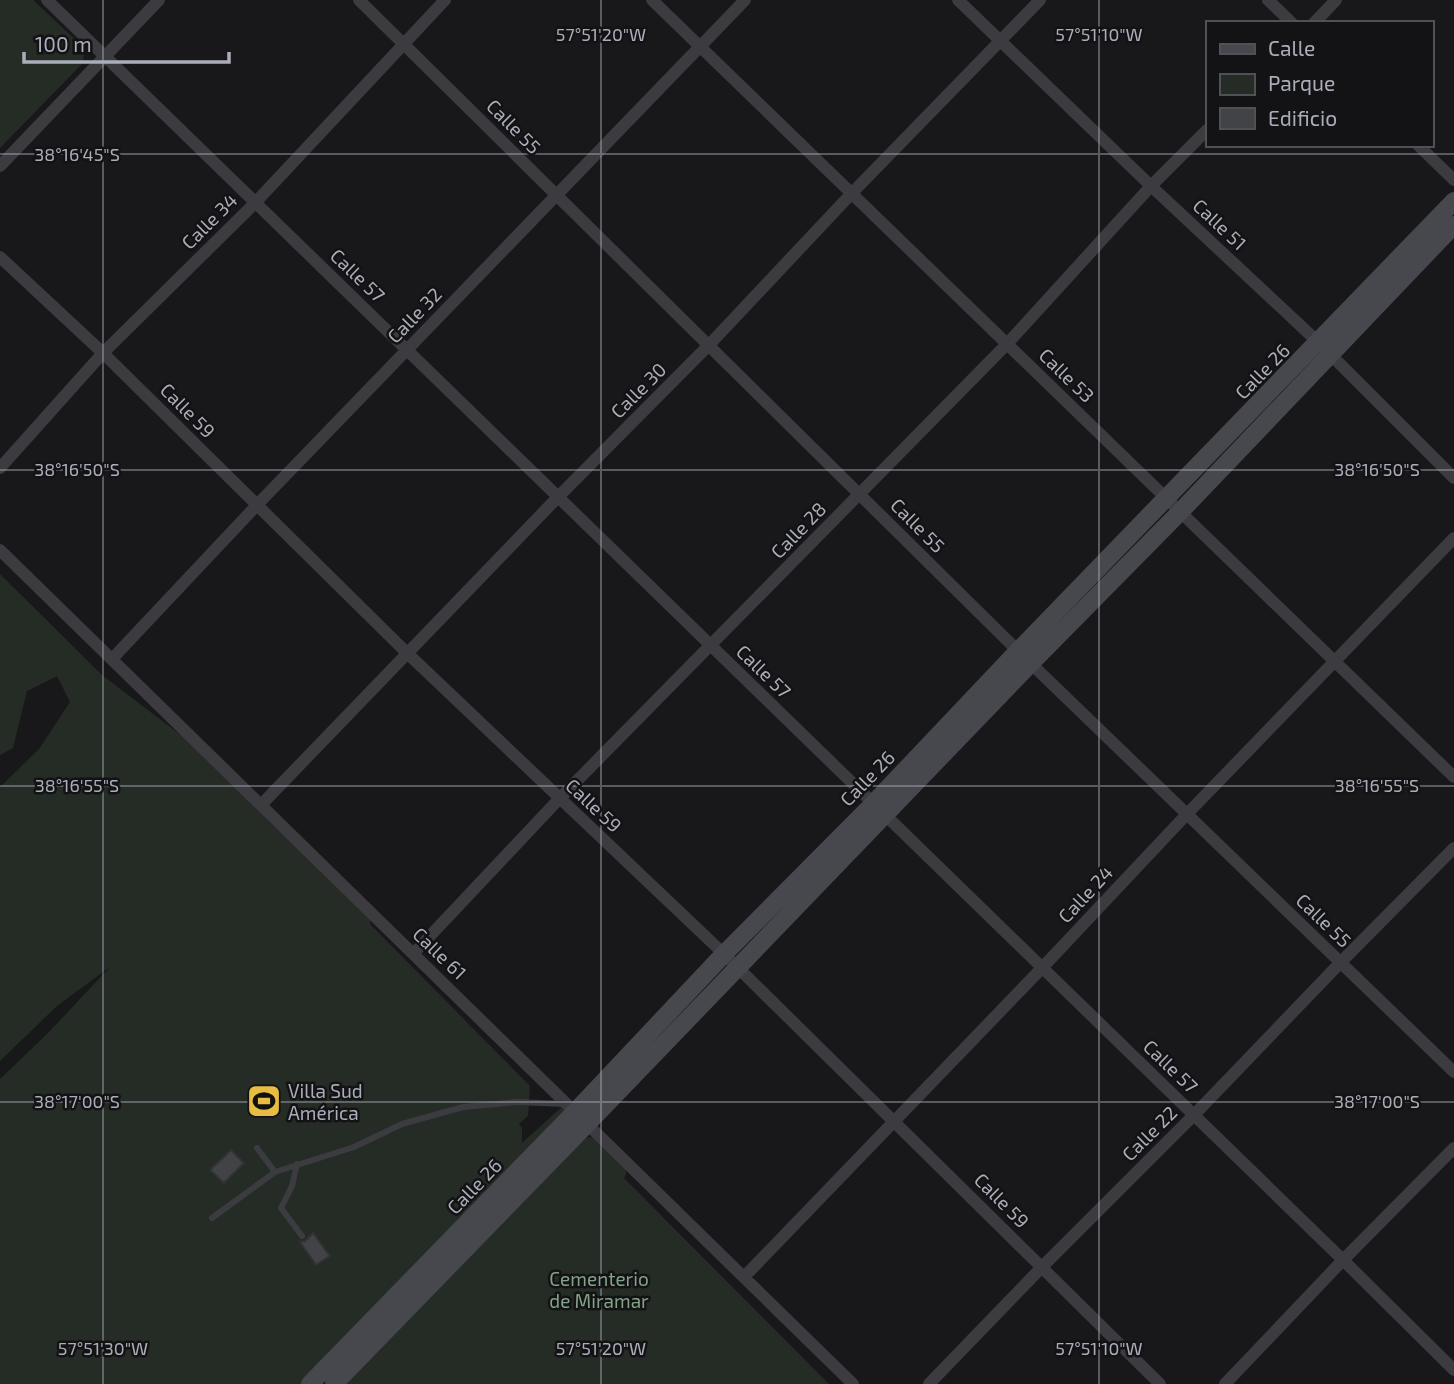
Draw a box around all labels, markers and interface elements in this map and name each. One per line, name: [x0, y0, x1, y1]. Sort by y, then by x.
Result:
scale bar: [24, 21, 229, 65]
legend: [1206, 21, 1433, 147]
text: 57°51'20"W: [556, 23, 646, 45]
text: 57°51'10"W: [1055, 23, 1143, 45]
text: 100 m: [35, 31, 92, 56]
text: Calle: [1268, 35, 1315, 60]
text: Parque: [1268, 70, 1335, 95]
street label: Calle 55: [482, 94, 546, 158]
text: Edificio: [1268, 105, 1337, 130]
text: 38°16'45"S: [34, 143, 120, 165]
street label: Calle 34: [176, 188, 242, 254]
street label: Calle 51: [1188, 194, 1252, 254]
street label: Calle 57: [326, 243, 390, 307]
street label: Calle 32: [382, 282, 446, 348]
street label: Calle 26: [1230, 338, 1294, 404]
street label: Calle 53: [1035, 343, 1099, 407]
street label: Calle 30: [605, 357, 671, 423]
street label: Calle 59: [156, 378, 220, 442]
text: 38°16'50"S: [34, 458, 120, 480]
text: 38°16'50"S: [1334, 458, 1420, 480]
street label: Calle 55: [886, 493, 950, 557]
street label: Calle 28: [766, 497, 830, 563]
street label: Calle 57: [732, 639, 796, 703]
street label: Calle 26: [835, 745, 899, 811]
street label: Calle 59: [561, 773, 627, 837]
text: 38°16'55"S: [35, 774, 119, 796]
text: 38°16'55"S: [1335, 774, 1419, 796]
street label: Calle 24: [1053, 861, 1117, 927]
street label: Calle 55: [1292, 888, 1356, 952]
street label: Calle 61: [408, 922, 472, 984]
street label: Calle 57: [1139, 1034, 1203, 1098]
place label: Villa Sud América: [288, 1079, 363, 1124]
sports icon: Villa Sud América: [245, 1082, 283, 1120]
text: 38°17'00"S: [34, 1090, 120, 1112]
text: 38°17'00"S: [1334, 1090, 1420, 1112]
street label: Calle 22: [1117, 1101, 1181, 1165]
street label: Calle 26: [442, 1153, 506, 1219]
street label: Calle 59: [970, 1168, 1034, 1232]
park label: Cementerio de Miramar: [549, 1267, 649, 1312]
text: 57°51'30"W: [58, 1337, 148, 1359]
text: 57°51'20"W: [556, 1337, 646, 1359]
text: 57°51'10"W: [1055, 1337, 1143, 1359]

